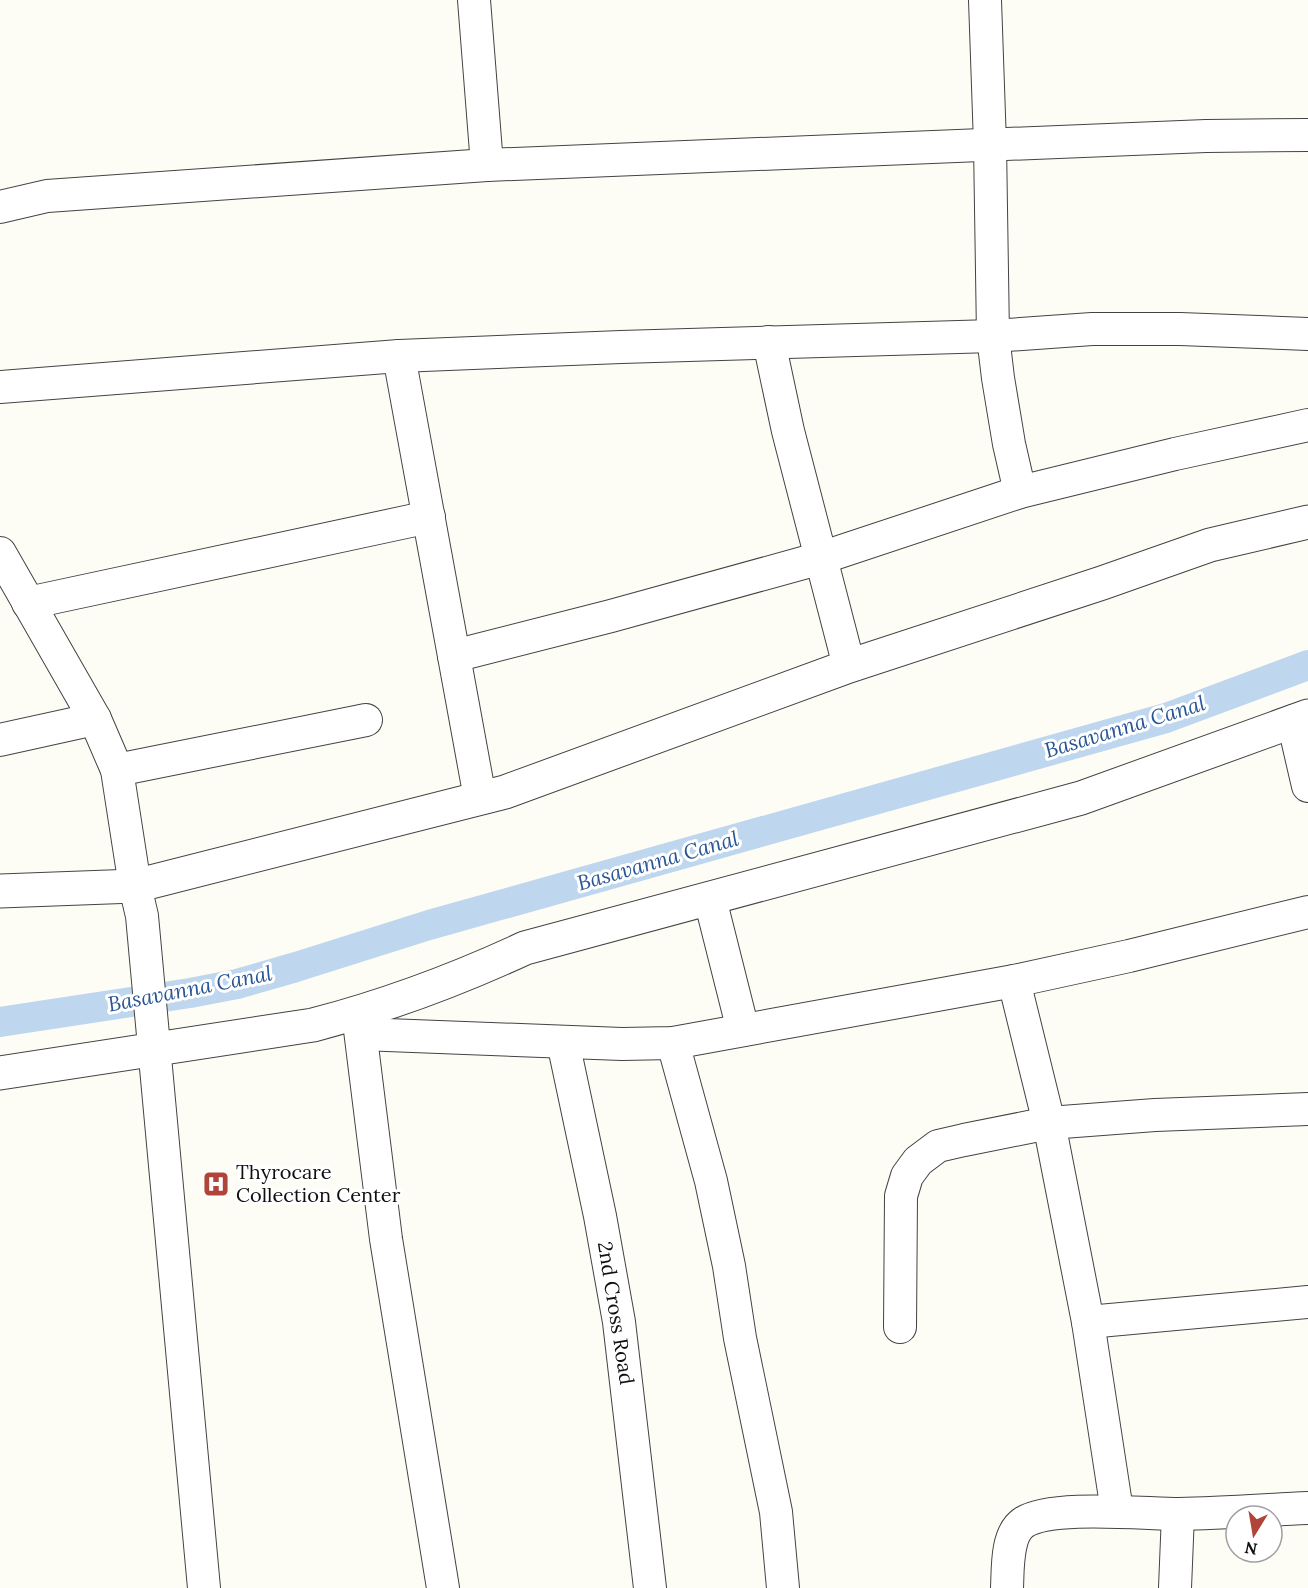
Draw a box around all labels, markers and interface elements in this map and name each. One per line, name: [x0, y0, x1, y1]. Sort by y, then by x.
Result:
water label: Basavanna Canal: [1041, 689, 1209, 764]
water label: Basavanna Canal: [574, 825, 742, 896]
water label: Basavanna Canal: [106, 959, 274, 1018]
place label: Thyrocare Collection Center: [236, 1159, 401, 1207]
hospital icon: Thyrocare Collection Center: [201, 1169, 231, 1199]
street label: 2nd Cross Road: [593, 1240, 640, 1386]
north arrow: [1224, 1504, 1284, 1564]
text: N: [1243, 1538, 1259, 1560]

